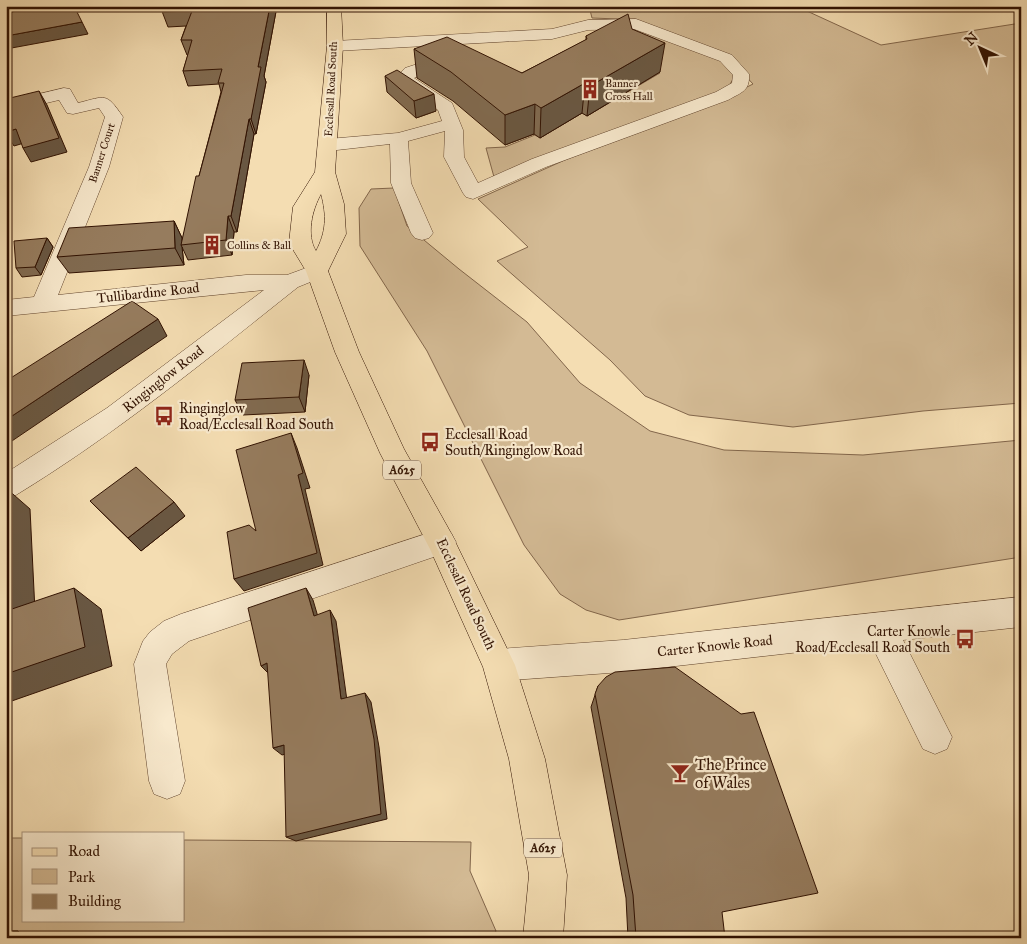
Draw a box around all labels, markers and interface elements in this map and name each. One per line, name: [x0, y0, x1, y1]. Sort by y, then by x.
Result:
north arrow: [954, 22, 1004, 72]
text: N: [961, 29, 982, 49]
street label: Ecclesall Road South: [322, 41, 340, 137]
place label: Banner Cross Hall: [605, 77, 653, 103]
building icon: Banner Cross Hall: [579, 78, 601, 100]
street label: Banner Court: [86, 121, 118, 184]
building icon: Collins & Ball: [201, 234, 223, 256]
place label: Collins & Ball: [227, 239, 291, 252]
street label: Tullibardine Road: [96, 279, 200, 307]
street label: Ringinglow Road: [119, 342, 207, 416]
place label: Ringinglow Road/Ecclesall Road South: [179, 400, 334, 433]
bus stop icon: Ringinglow Road/Ecclesall Road South: [153, 405, 175, 427]
place label: Ecclesall Road South/Ringinglow Road: [445, 426, 583, 459]
bus stop icon: Ecclesall Road South/Ringinglow Road: [419, 431, 441, 453]
road number: A625: [383, 460, 421, 480]
street label: Ecclesall Road South: [433, 535, 499, 653]
place label: Carter Knowle Road/Ecclesall Road South: [795, 623, 950, 656]
bus stop icon: Carter Knowle Road/Ecclesall Road South: [954, 628, 976, 650]
street label: Carter Knowle Road: [656, 631, 774, 661]
place label: The Prince of Wales: [695, 755, 767, 792]
bar icon: The Prince of Wales: [669, 762, 691, 784]
legend: [22, 832, 185, 922]
road number: A625: [524, 838, 562, 858]
text: Road: [68, 842, 100, 860]
text: Park: [68, 868, 95, 886]
text: Building: [68, 892, 122, 910]

